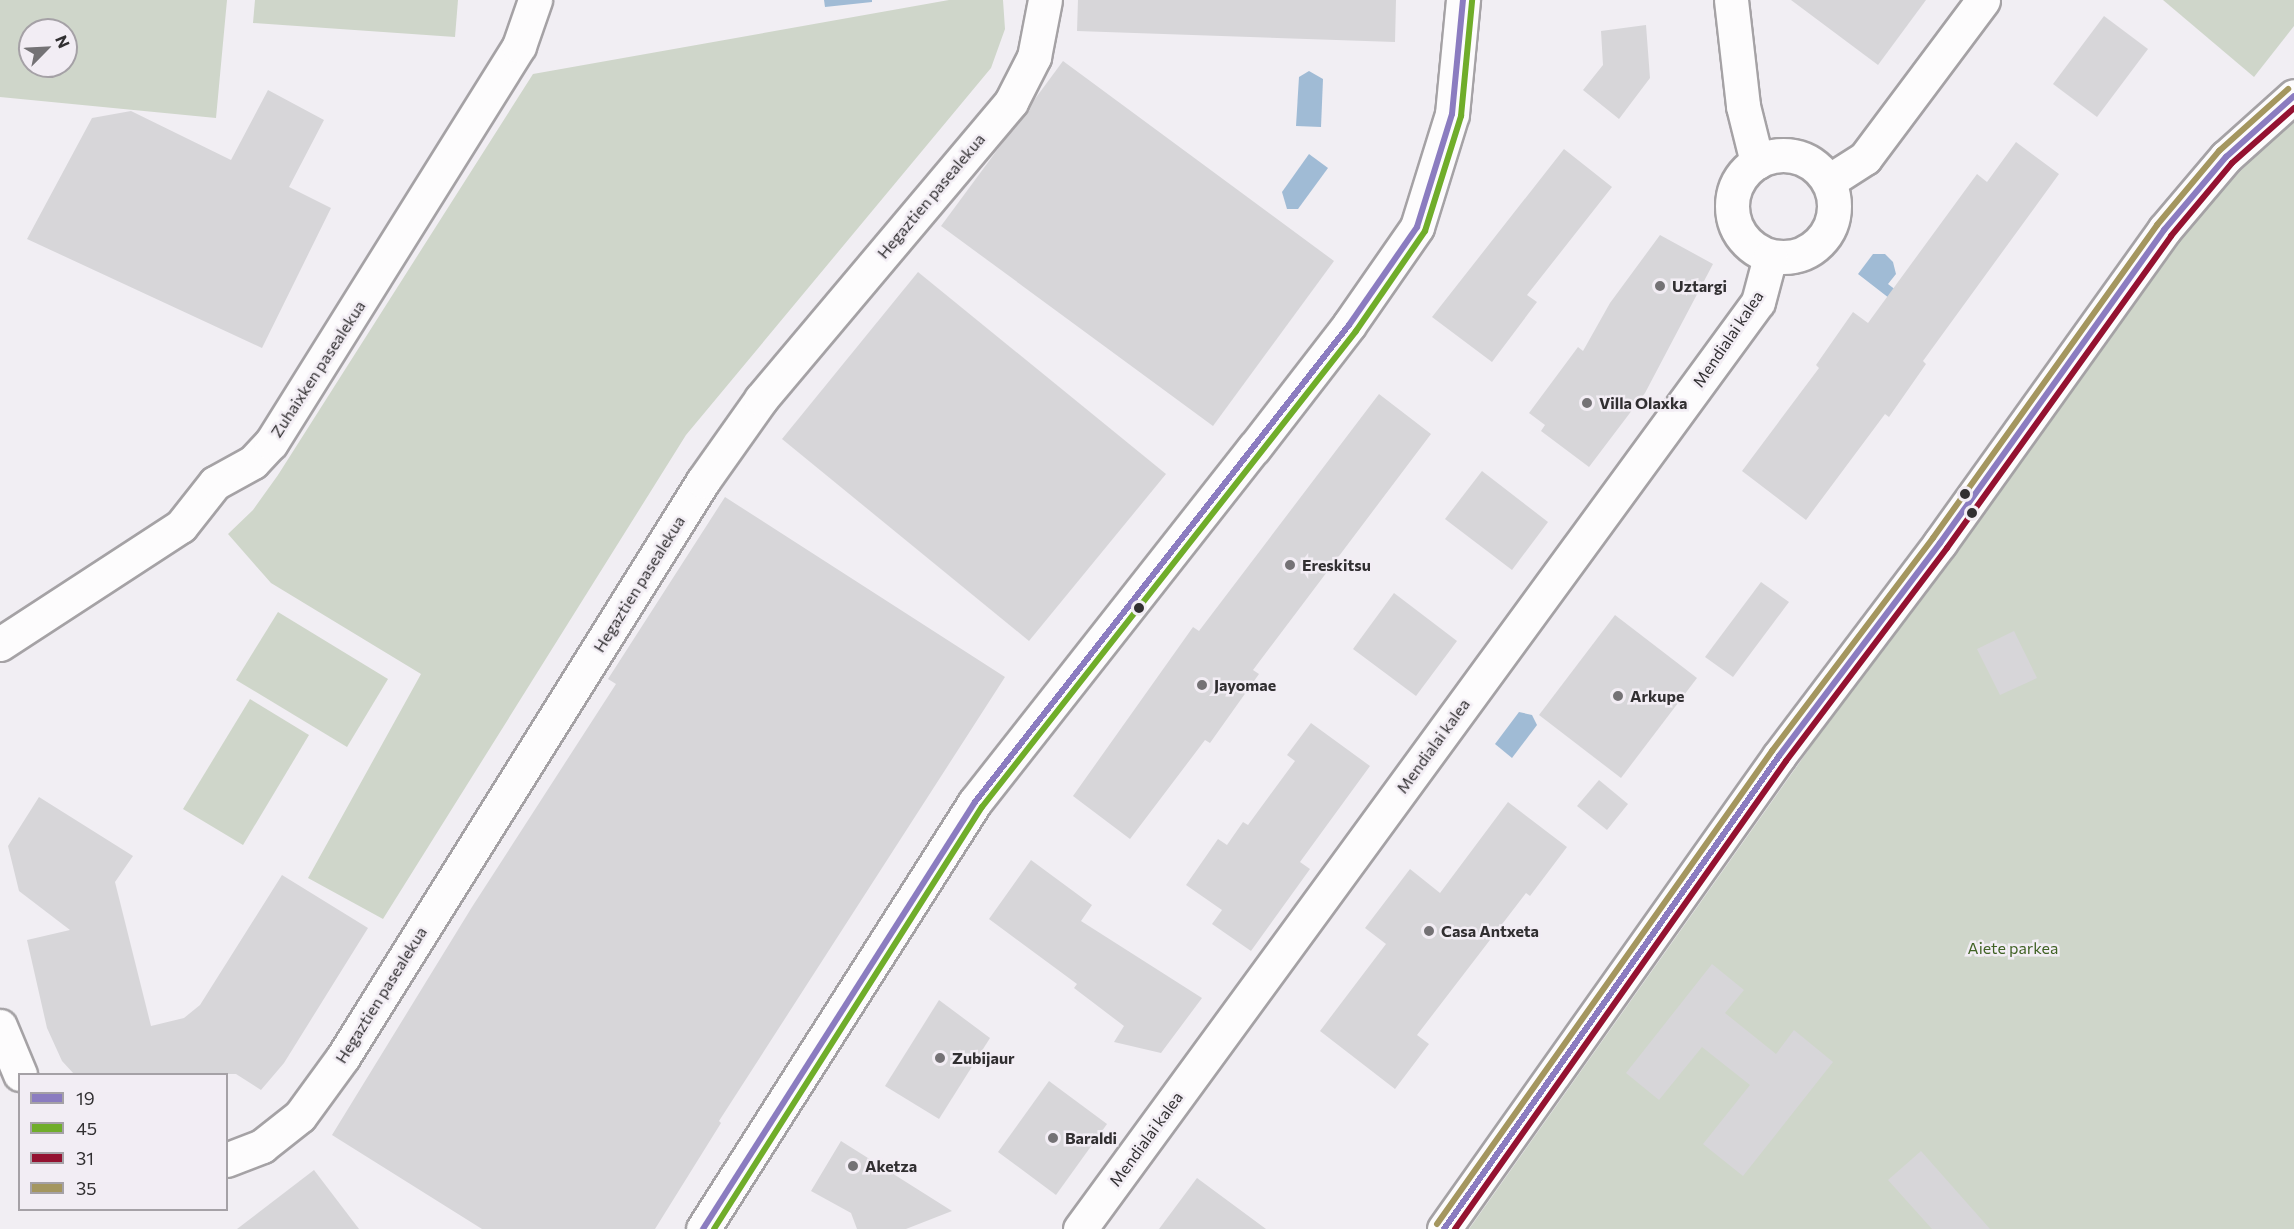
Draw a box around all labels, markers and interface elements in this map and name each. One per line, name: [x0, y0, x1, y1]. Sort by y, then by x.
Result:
north arrow: [18, 18, 78, 78]
text: N: [52, 32, 74, 51]
street label: Hegaztien pasealekua: [873, 130, 989, 262]
place label: Uztargi: [1672, 276, 1727, 296]
marker: Uztargi: [1653, 279, 1667, 293]
street label: Mendialai kalea: [1689, 287, 1767, 391]
street label: Zuhaixken pasealekua: [267, 297, 369, 441]
place label: Villa Olaxka: [1599, 393, 1688, 413]
marker: Villa Olaxka: [1580, 396, 1594, 410]
unlabelled marker: [1959, 488, 1971, 500]
unlabelled marker: [1966, 507, 1978, 519]
street label: Hegaztien pasealekua: [589, 512, 689, 656]
place label: Ereskitsu: [1302, 555, 1371, 575]
marker: Ereskitsu: [1283, 558, 1297, 572]
unlabelled marker: [1133, 602, 1145, 614]
place label: Jayomae: [1214, 675, 1276, 695]
marker: Jayomae: [1195, 678, 1209, 692]
place label: Arkupe: [1630, 686, 1684, 706]
marker: Arkupe: [1611, 689, 1625, 703]
street label: Mendialai kalea: [1392, 695, 1474, 797]
place label: Casa Antxeta: [1441, 921, 1539, 941]
street label: Hegaztien pasealekua: [331, 923, 431, 1067]
marker: Casa Antxeta: [1422, 924, 1436, 938]
park label: Aiete parkea: [1968, 938, 2058, 958]
place label: Zubijaur: [952, 1048, 1015, 1068]
marker: Zubijaur: [933, 1051, 947, 1065]
legend: [18, 1073, 228, 1211]
text: 19: [76, 1087, 95, 1109]
street label: Mendialai kalea: [1105, 1088, 1187, 1190]
text: 45: [76, 1117, 97, 1139]
place label: Baraldi: [1065, 1128, 1117, 1148]
marker: Baraldi: [1046, 1131, 1060, 1145]
text: 31: [76, 1147, 94, 1169]
place label: Aketza: [865, 1156, 917, 1176]
marker: Aketza: [846, 1159, 860, 1173]
text: 35: [76, 1177, 97, 1199]

